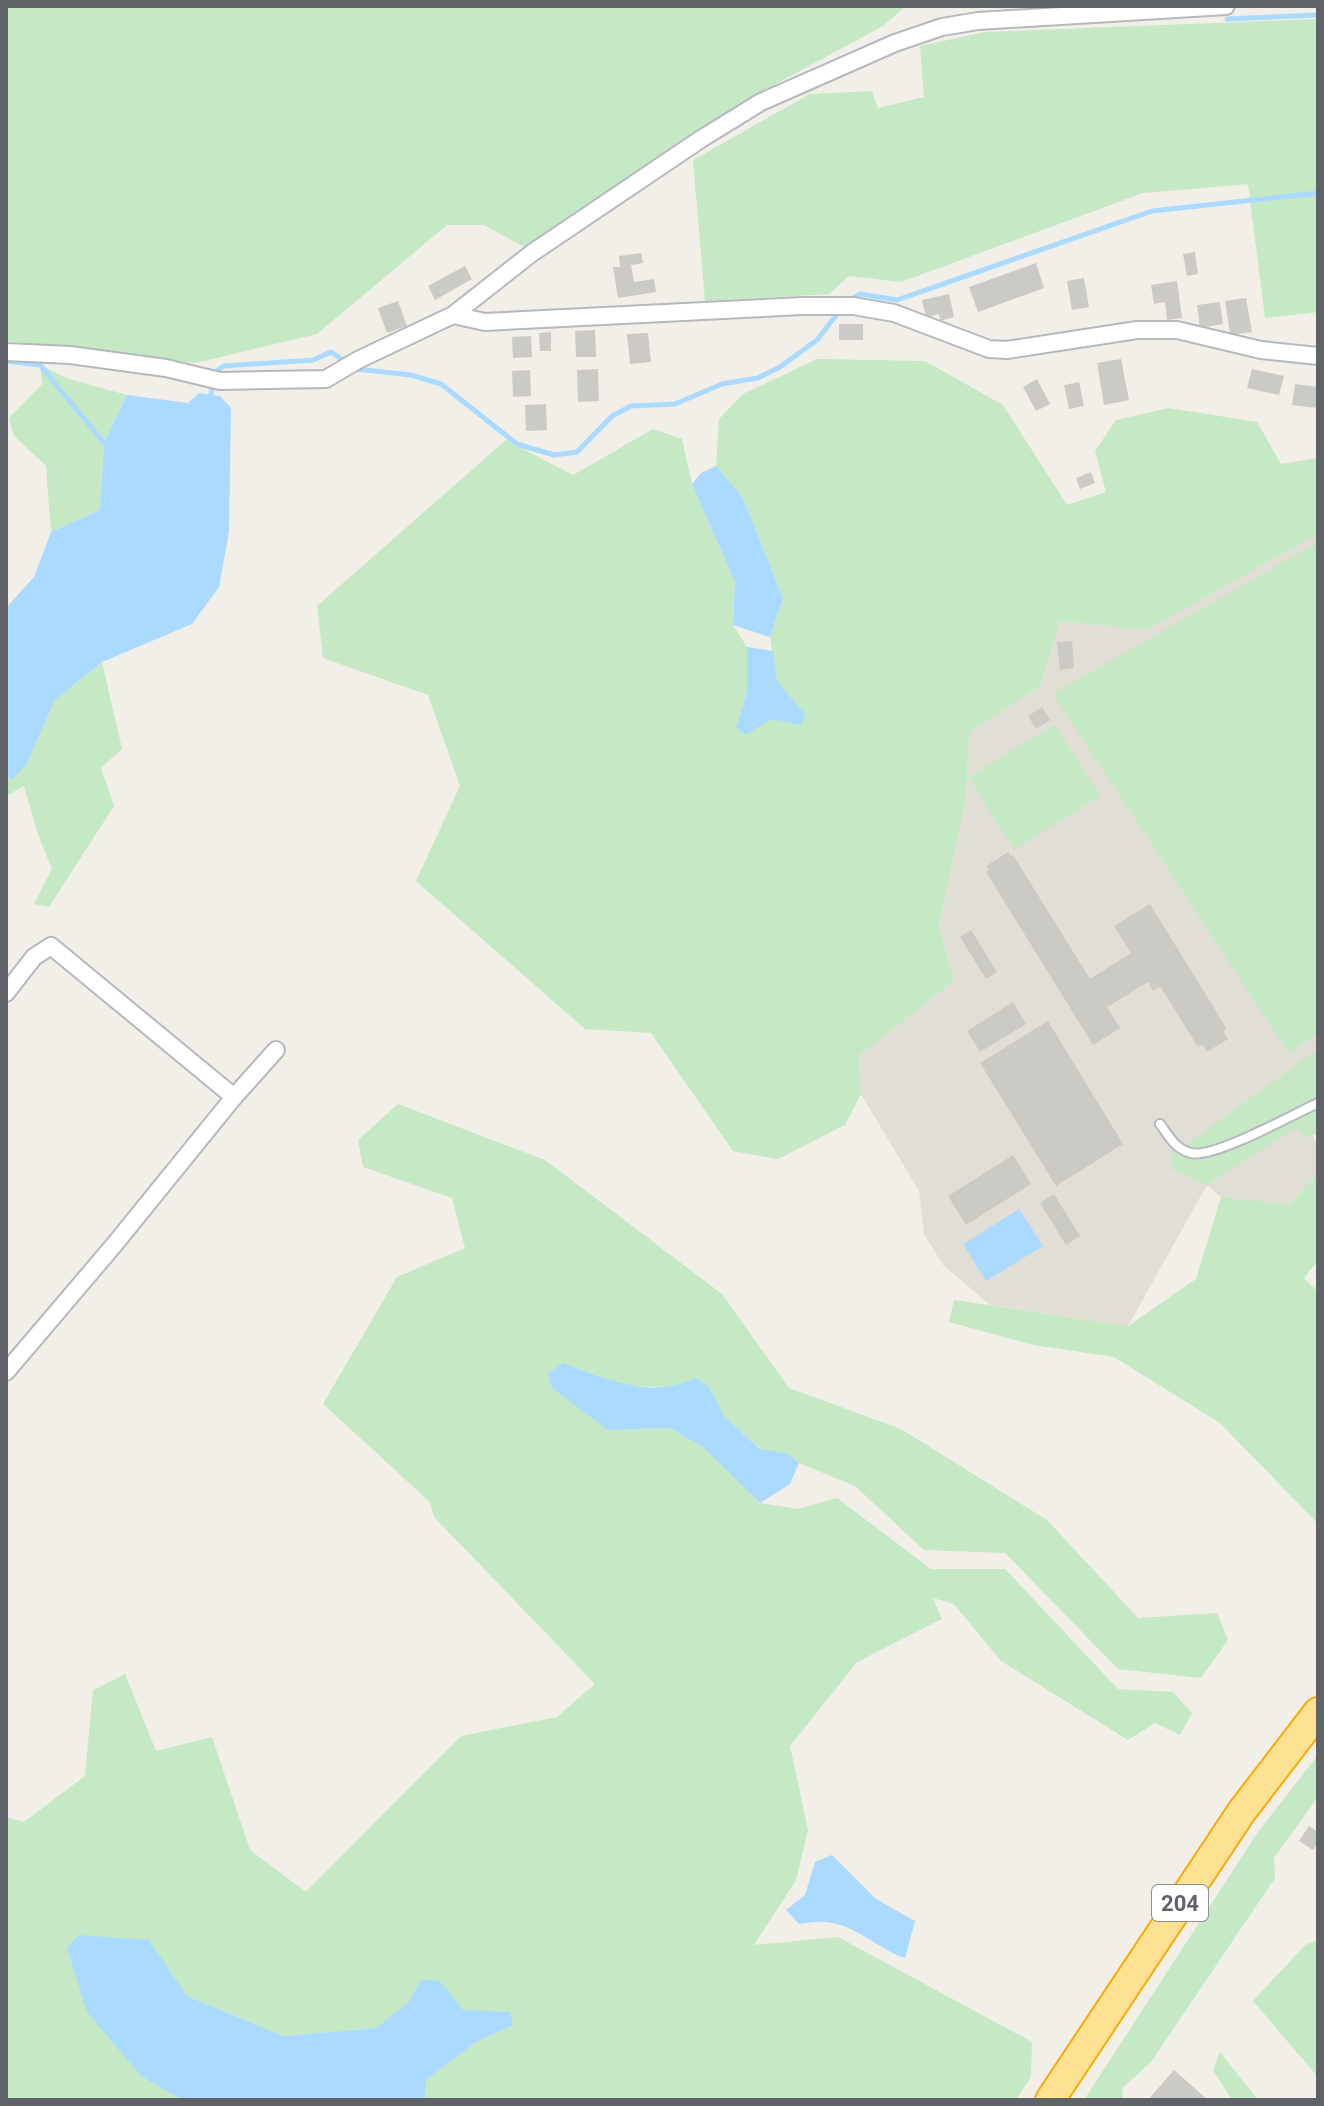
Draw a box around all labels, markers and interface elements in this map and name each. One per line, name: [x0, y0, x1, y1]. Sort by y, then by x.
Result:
road number: 204: [1152, 1885, 1208, 1921]

